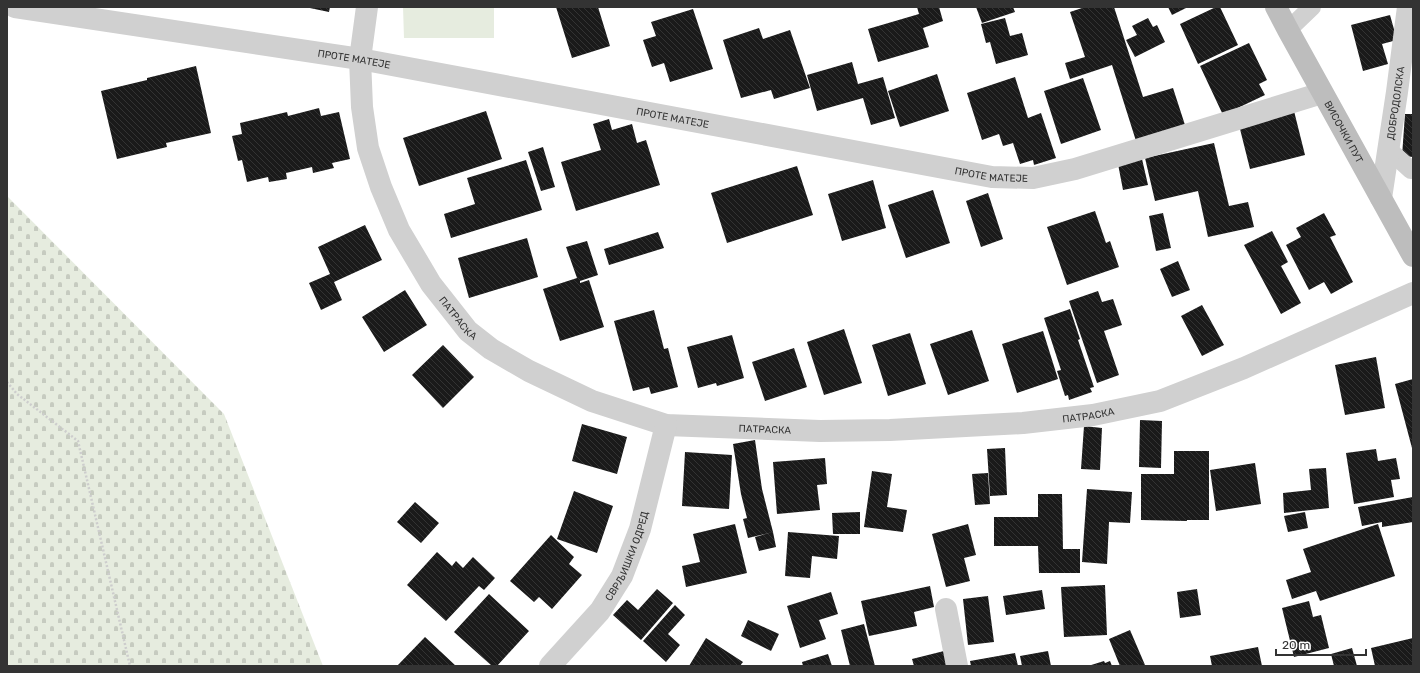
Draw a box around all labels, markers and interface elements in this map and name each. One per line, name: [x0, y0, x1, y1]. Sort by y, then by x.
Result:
street label: ПРОТЕ МАТЕЈЕ: [317, 48, 391, 72]
street label: ДОБРОДОЛСКА: [1385, 65, 1407, 141]
street label: ВИСОЧКИ ПУТ: [1321, 99, 1365, 165]
street label: ПРОТЕ МАТЕЈЕ: [635, 106, 710, 131]
street label: ПРОТЕ МАТЕЈЕ: [954, 165, 1028, 185]
street label: ПАТРАСКА: [436, 294, 479, 343]
street label: ПАТРАСКА: [1062, 406, 1116, 425]
street label: ПАТРАСКА: [738, 423, 792, 437]
street label: СВРЉИШКИ ОДРЕД: [603, 510, 651, 603]
scale bar: [1276, 631, 1366, 657]
text: 20 m: [1282, 638, 1310, 652]

